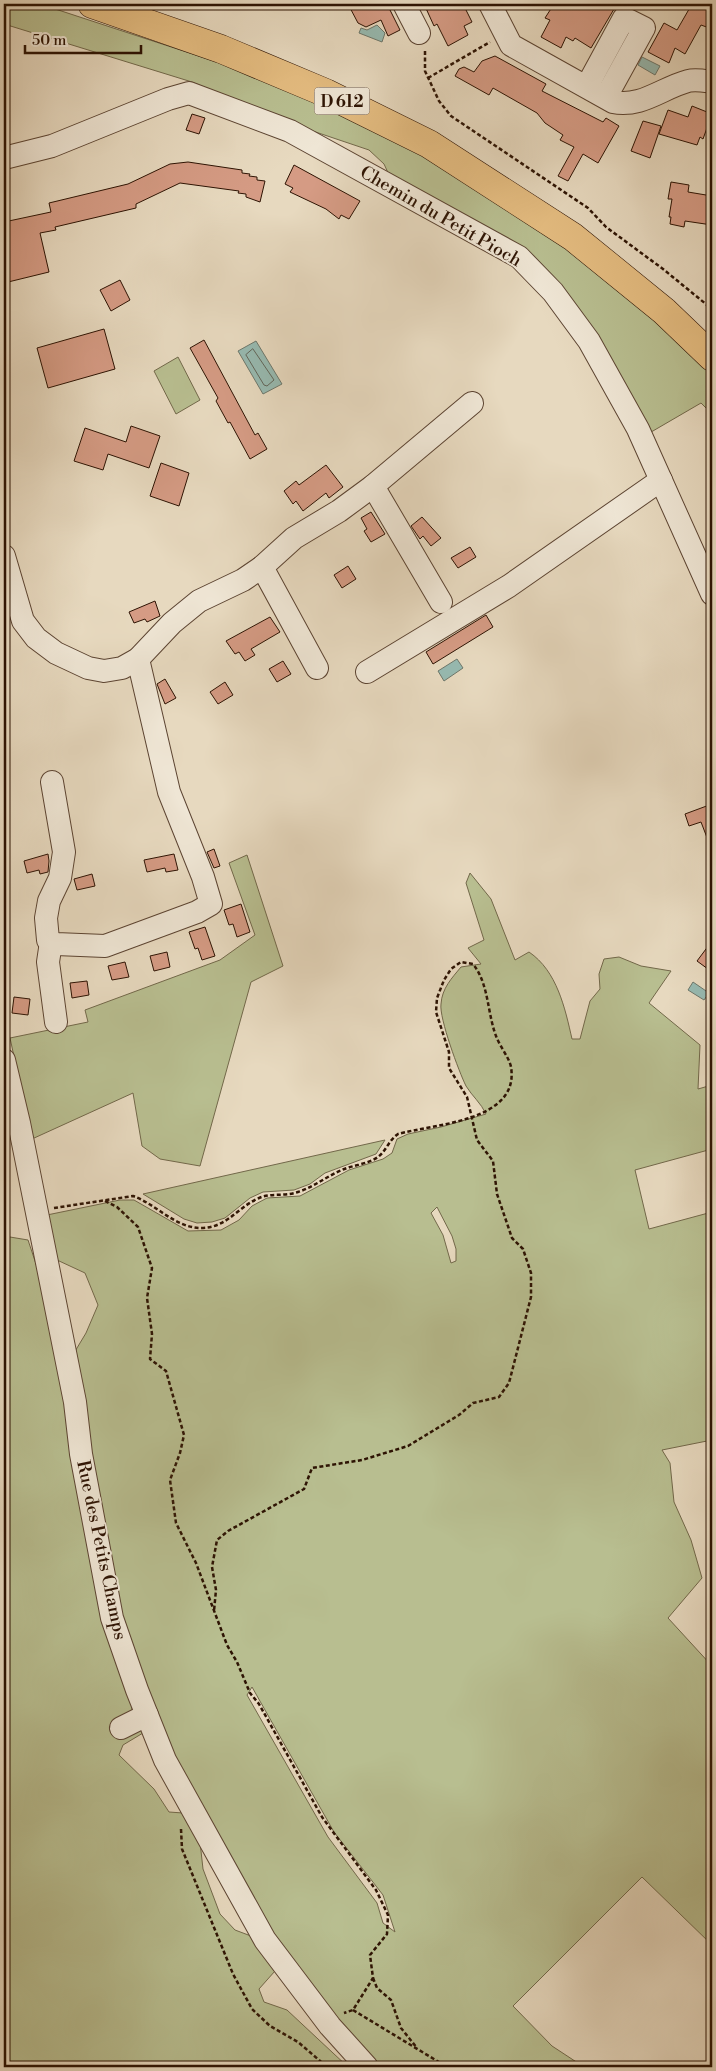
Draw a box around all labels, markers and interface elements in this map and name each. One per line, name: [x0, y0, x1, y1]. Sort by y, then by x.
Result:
scale bar: [25, 22, 141, 54]
text: 50 m: [32, 31, 66, 50]
road number: D 612: [314, 88, 370, 114]
street label: Chemin du Petit Pioch: [356, 161, 526, 272]
street label: Rue des Petits Champs: [71, 1458, 132, 1642]

